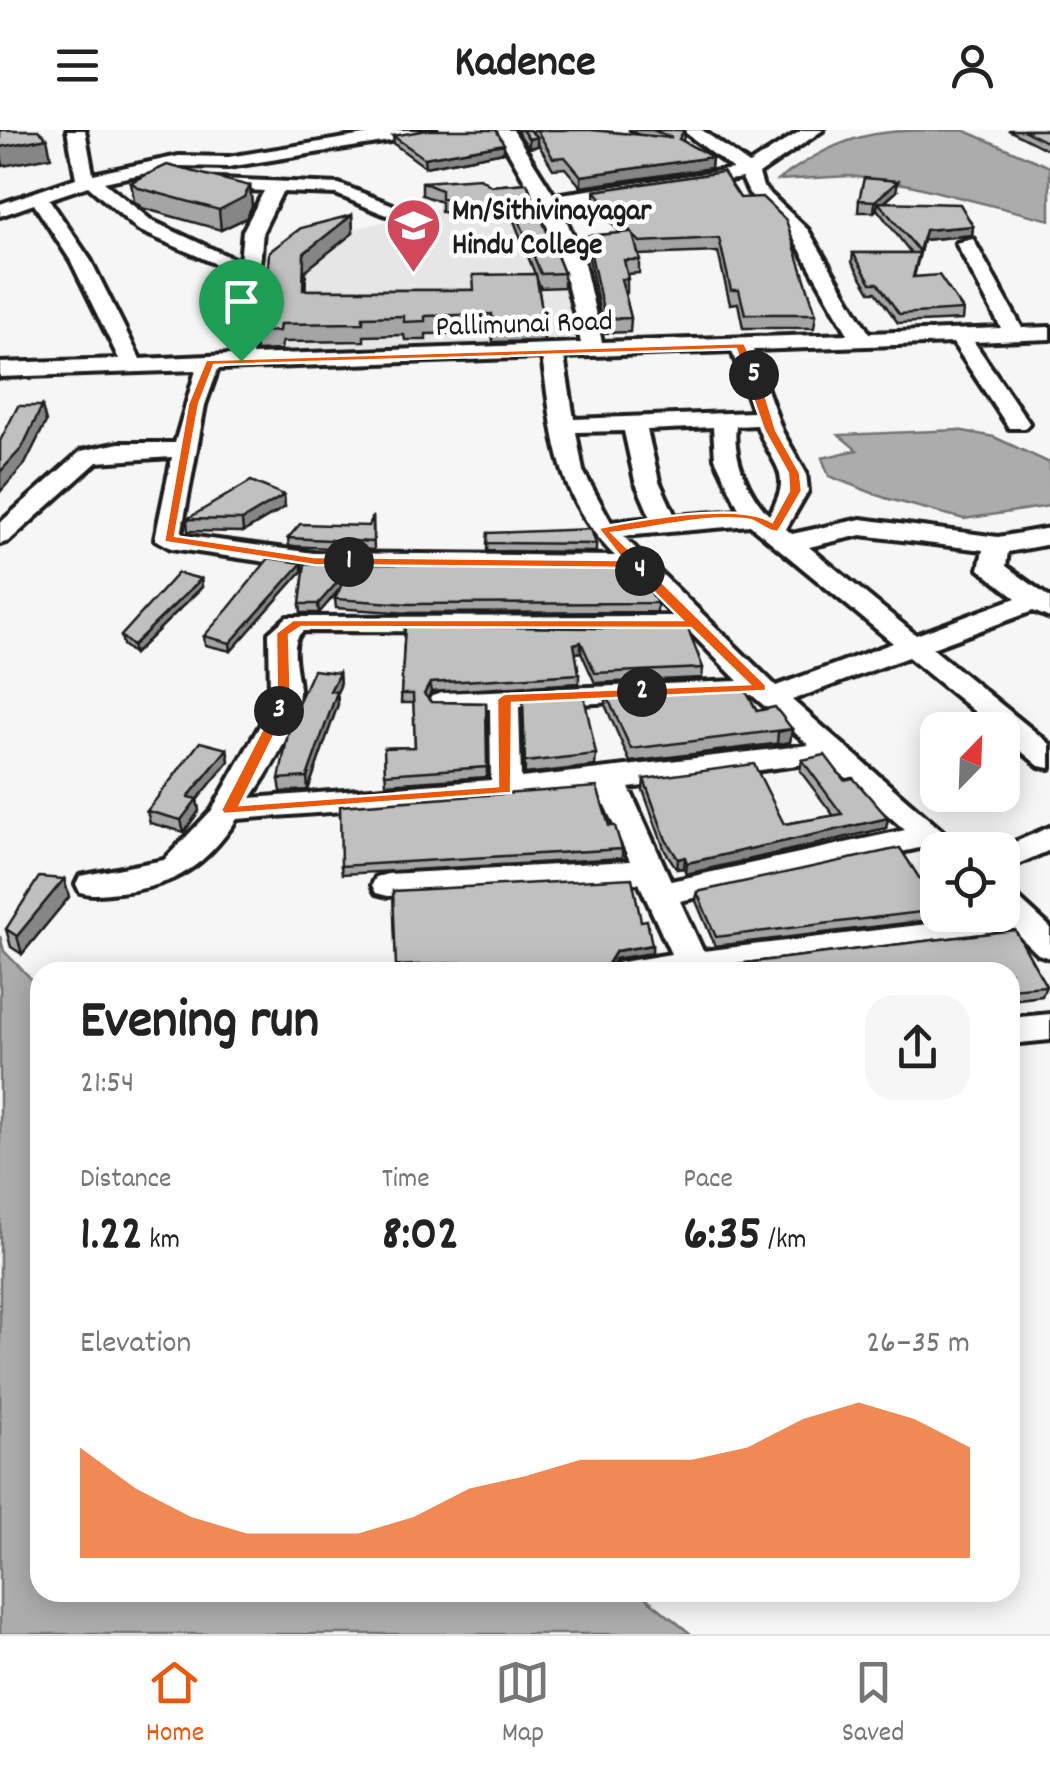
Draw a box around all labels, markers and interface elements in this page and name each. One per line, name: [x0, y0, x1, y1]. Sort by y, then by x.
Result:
text: Kadence: [454, 33, 596, 97]
icon: menu: [50, 38, 105, 93]
icon: person: [945, 38, 1000, 93]
place label: Mn/Sithivinayagar Hindu College: [452, 192, 652, 269]
school or university icon: Mn/Sithivinayagar Hindu College: [383, 196, 443, 275]
pin: [199, 259, 284, 362]
icon: arrive: [214, 274, 269, 329]
street label: Pallimunai Road: [435, 302, 614, 351]
pin: 5: [729, 350, 779, 400]
text: 5: [748, 355, 760, 395]
pin: 1: [324, 537, 374, 587]
text: 1: [346, 542, 352, 582]
pin: 4: [615, 546, 665, 596]
text: 4: [634, 551, 646, 591]
pin: 2: [617, 667, 667, 717]
text: 2: [636, 672, 648, 712]
pin: 3: [254, 686, 304, 736]
text: 3: [273, 691, 285, 731]
north arrow: [920, 712, 1020, 812]
map controls: [920, 712, 1020, 932]
button: locate: [920, 832, 1020, 932]
text: Evening run: [80, 985, 319, 1064]
button: share: [865, 995, 970, 1100]
text: 21:54: [80, 1062, 134, 1108]
text: Distance: [80, 1161, 171, 1201]
text: Time: [382, 1161, 430, 1201]
text: Pace: [683, 1161, 733, 1201]
text: 1.22: [80, 1201, 143, 1273]
text: 8:02: [382, 1201, 459, 1273]
text: 6:35: [683, 1201, 761, 1273]
text: km: [143, 1222, 180, 1262]
text: /km: [761, 1222, 807, 1262]
text: Elevation: [80, 1322, 191, 1368]
text: 26–35 m: [866, 1322, 970, 1368]
tab: Home: [146, 1655, 204, 1755]
tab: Map: [495, 1655, 550, 1755]
tab: Saved: [842, 1655, 904, 1755]

